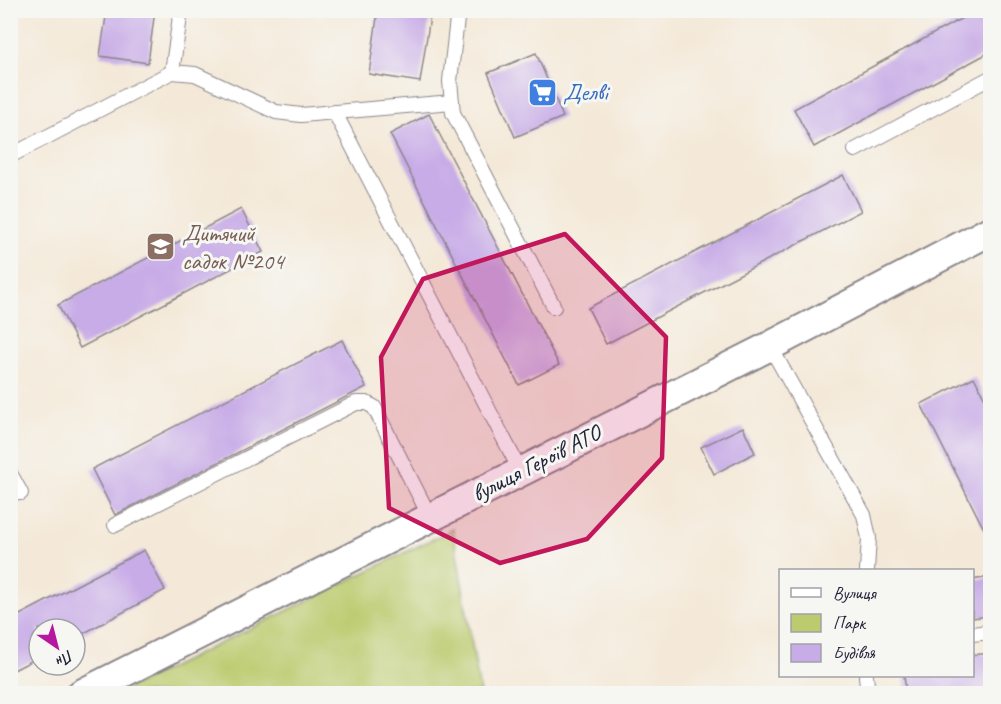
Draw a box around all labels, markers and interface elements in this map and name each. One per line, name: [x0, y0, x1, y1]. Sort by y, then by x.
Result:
supermarket icon: Делві: [526, 76, 558, 108]
place label: Делві: [563, 77, 610, 107]
place label: Дитячий садок №204: [182, 218, 286, 276]
school or university icon: Дитячий садок №204: [145, 231, 177, 263]
street label: вулиця Героїв АТО: [466, 417, 607, 508]
legend: [779, 569, 974, 677]
text: Вулиця: [833, 582, 877, 604]
text: Парк: [833, 612, 867, 634]
north arrow: [27, 617, 87, 677]
text: Будівля: [833, 642, 876, 664]
text: Пн: [52, 645, 78, 672]

